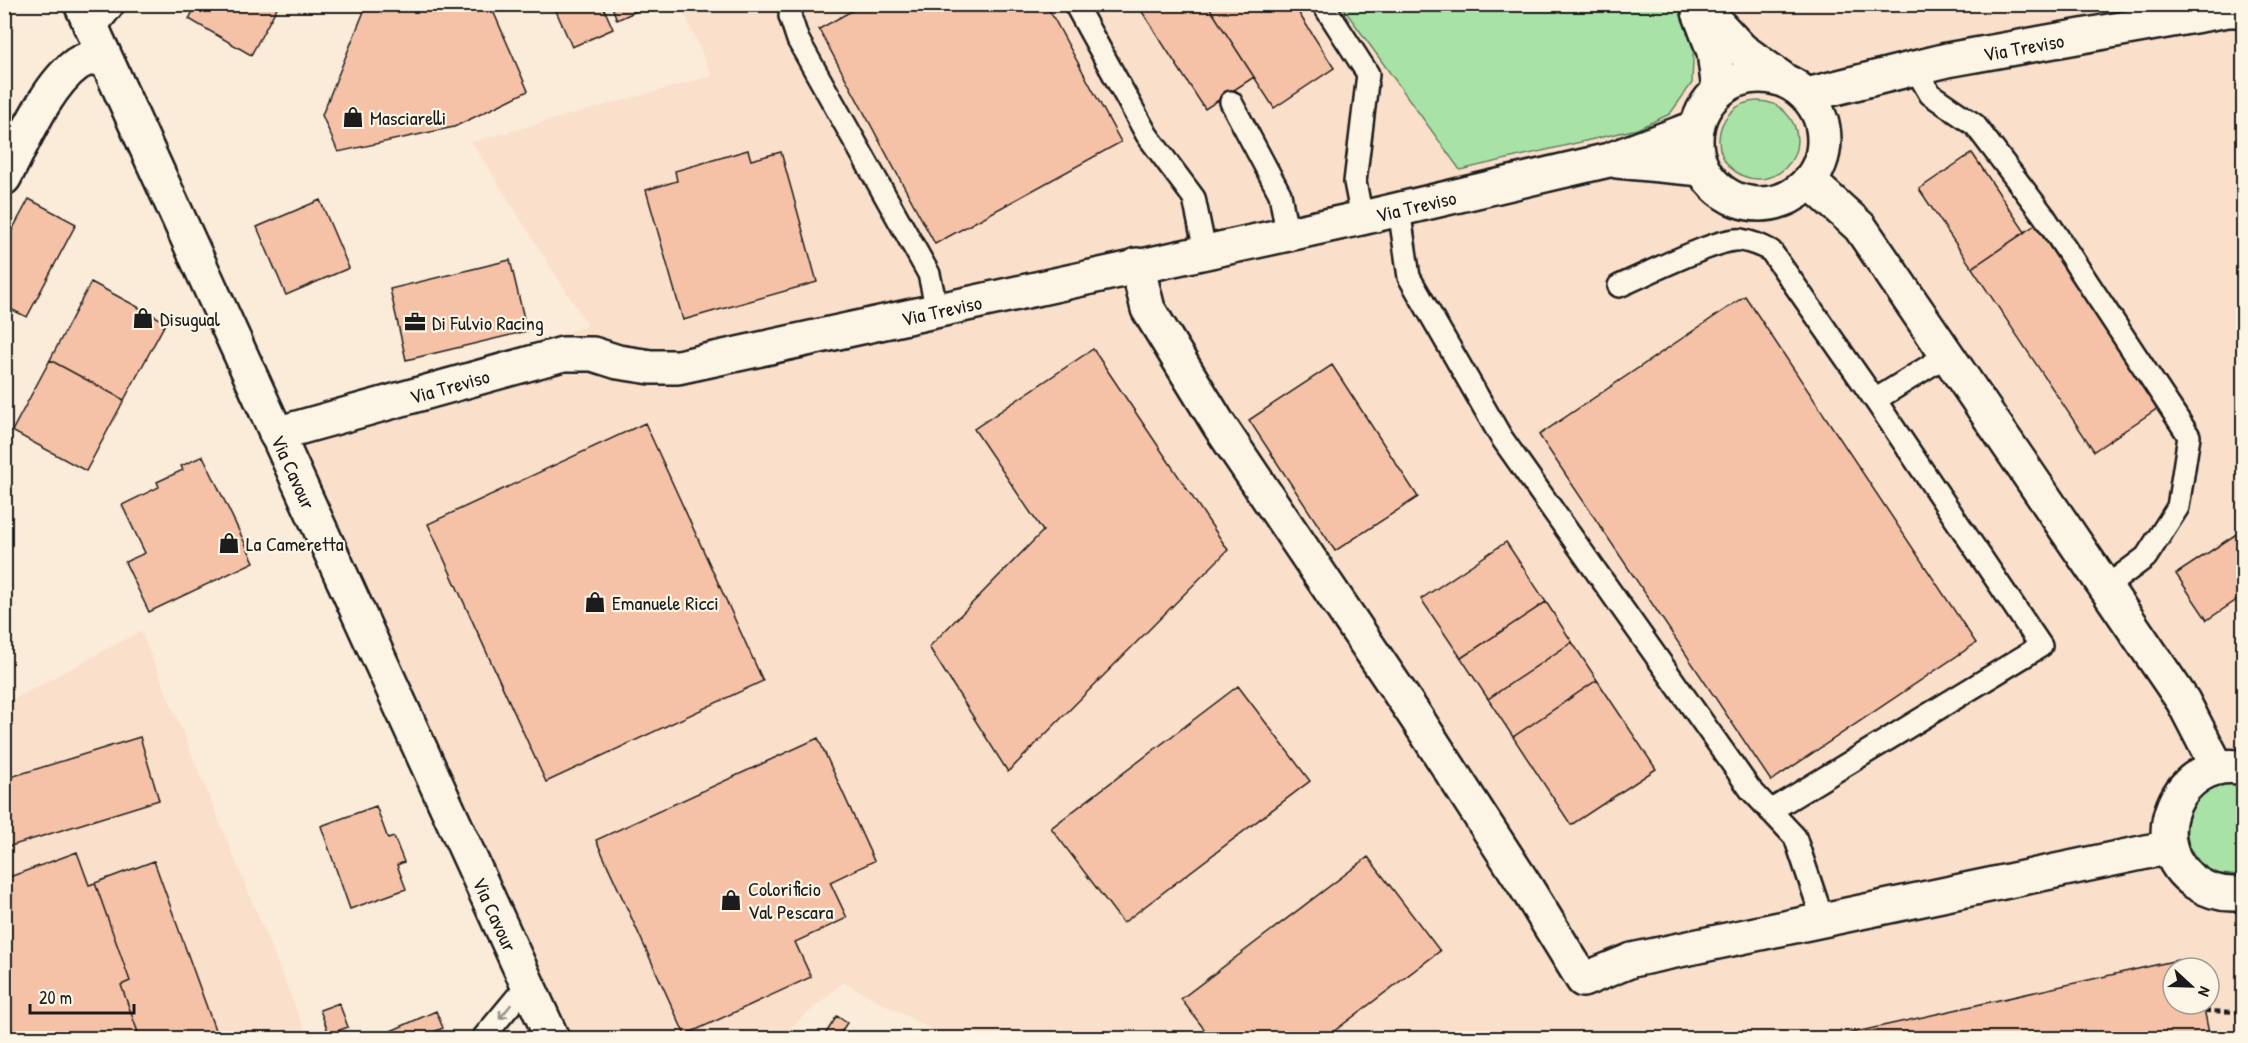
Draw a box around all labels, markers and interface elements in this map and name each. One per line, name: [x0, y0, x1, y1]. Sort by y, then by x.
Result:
street label: Via Treviso: [1981, 26, 2066, 67]
place label: Masciarelli: [370, 104, 446, 131]
shop icon: Masciarelli: [341, 105, 365, 129]
street label: Via Treviso: [1373, 183, 1459, 228]
street label: Via Treviso: [899, 288, 984, 332]
place label: Disugual: [160, 305, 220, 332]
shop icon: Disugual: [131, 306, 155, 330]
place label: Di Fulvio Racing: [432, 309, 544, 336]
office icon: Di Fulvio Racing: [403, 310, 427, 334]
street label: Via Treviso: [407, 362, 492, 410]
street label: Via Cavour: [265, 430, 323, 513]
place label: La Cameretta: [246, 530, 344, 557]
shop icon: La Cameretta: [217, 531, 241, 555]
place label: Emanuele Ricci: [612, 589, 719, 616]
shop icon: Emanuele Ricci: [583, 590, 607, 614]
street label: Via Cavour: [467, 873, 524, 956]
place label: Colorificio Val Pescara: [748, 875, 834, 925]
shop icon: Colorificio Val Pescara: [719, 888, 743, 912]
north arrow: [2161, 956, 2221, 1016]
scale bar: [30, 977, 134, 1015]
text: N: [2193, 984, 2217, 1000]
text: 20 m: [39, 985, 72, 1010]
one-way arrow: [499, 1004, 512, 1020]

